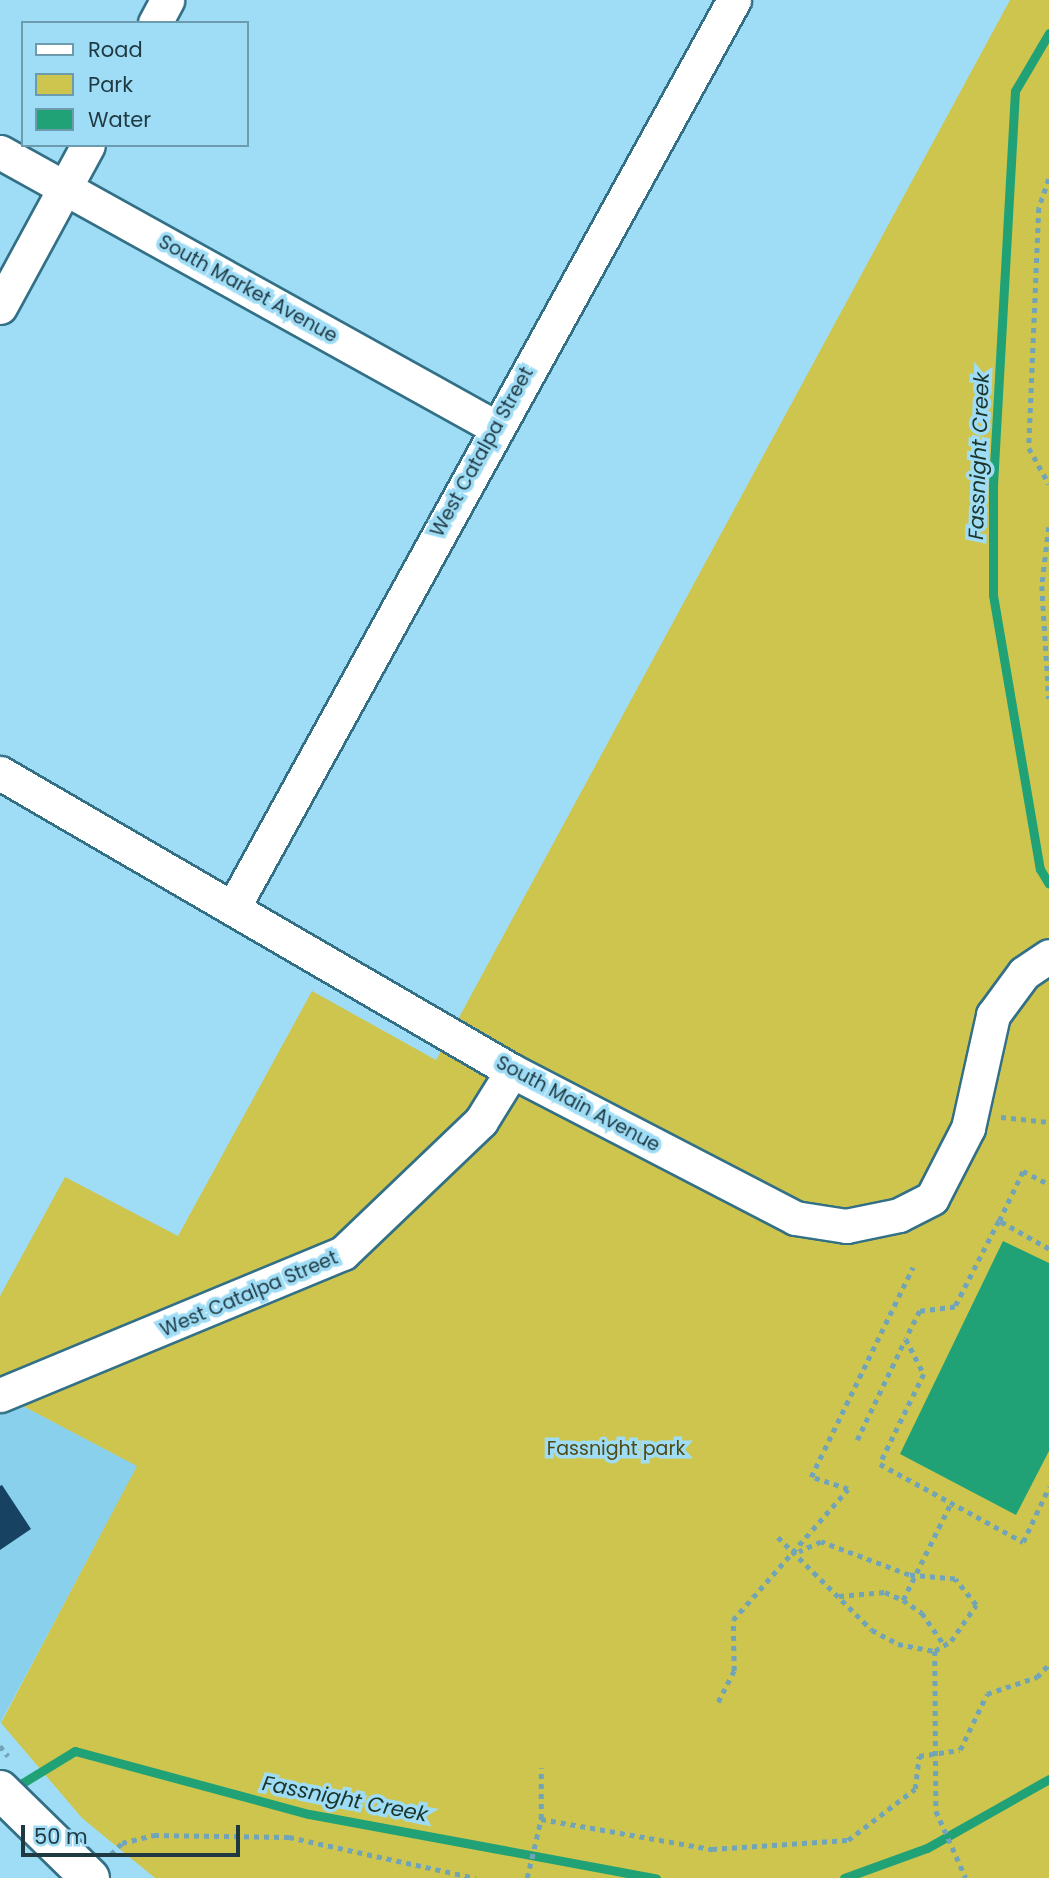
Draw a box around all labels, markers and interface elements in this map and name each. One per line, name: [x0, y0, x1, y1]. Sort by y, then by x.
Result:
legend: [21, 21, 248, 147]
text: Road: [88, 35, 143, 64]
text: Park: [88, 70, 133, 99]
text: Water: [88, 105, 151, 134]
street label: South Market Avenue: [155, 230, 341, 348]
street label: West Catalpa Street: [426, 363, 538, 541]
water label: Fassnight Creek: [963, 372, 995, 540]
street label: South Main Avenue: [492, 1051, 664, 1157]
street label: West Catalpa Street: [157, 1246, 341, 1342]
park label: Fassnight park: [547, 1438, 685, 1460]
water label: Fassnight Creek: [260, 1771, 430, 1827]
scale bar: [24, 1812, 243, 1856]
text: 50 m: [34, 1822, 88, 1851]

